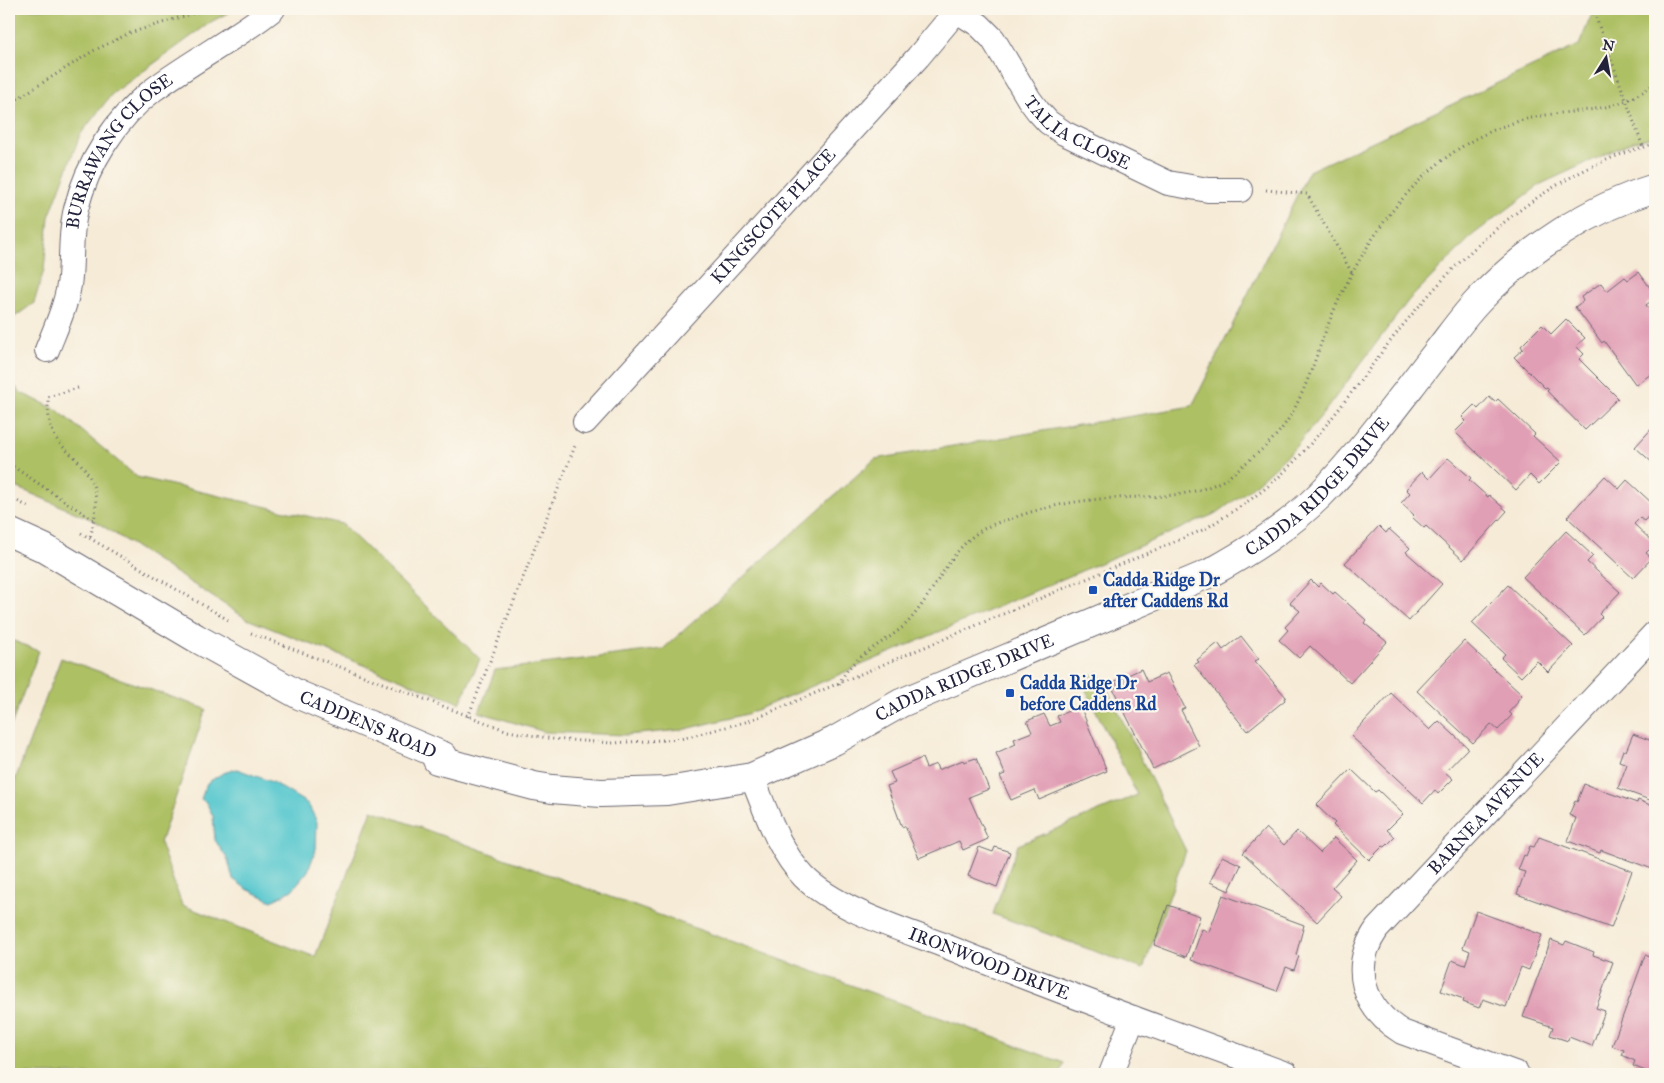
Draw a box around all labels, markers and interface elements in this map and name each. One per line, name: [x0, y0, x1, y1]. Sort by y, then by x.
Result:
north arrow: [1582, 32, 1632, 82]
text: N: [1601, 36, 1616, 55]
street label: BURRAWANG CLOSE: [62, 69, 177, 230]
street label: TALIA CLOSE: [1019, 91, 1134, 174]
street label: KINGSCOTE PLACE: [706, 144, 840, 288]
street label: CADDA RIDGE DRIVE: [1241, 412, 1394, 561]
place label: Cadda Ridge Dr after Caddens Rd: [1103, 569, 1229, 612]
marker: Cadda Ridge Dr after Caddens Rd: [1087, 584, 1099, 596]
street label: CADDA RIDGE DRIVE: [871, 629, 1057, 726]
place label: Cadda Ridge Dr before Caddens Rd: [1019, 672, 1158, 715]
street label: CADDENS ROAD: [296, 686, 440, 763]
marker: Cadda Ridge Dr before Caddens Rd: [1004, 687, 1016, 699]
street label: BARNEA AVENUE: [1423, 748, 1548, 879]
street label: IRONWOOD DRIVE: [906, 922, 1073, 1005]

